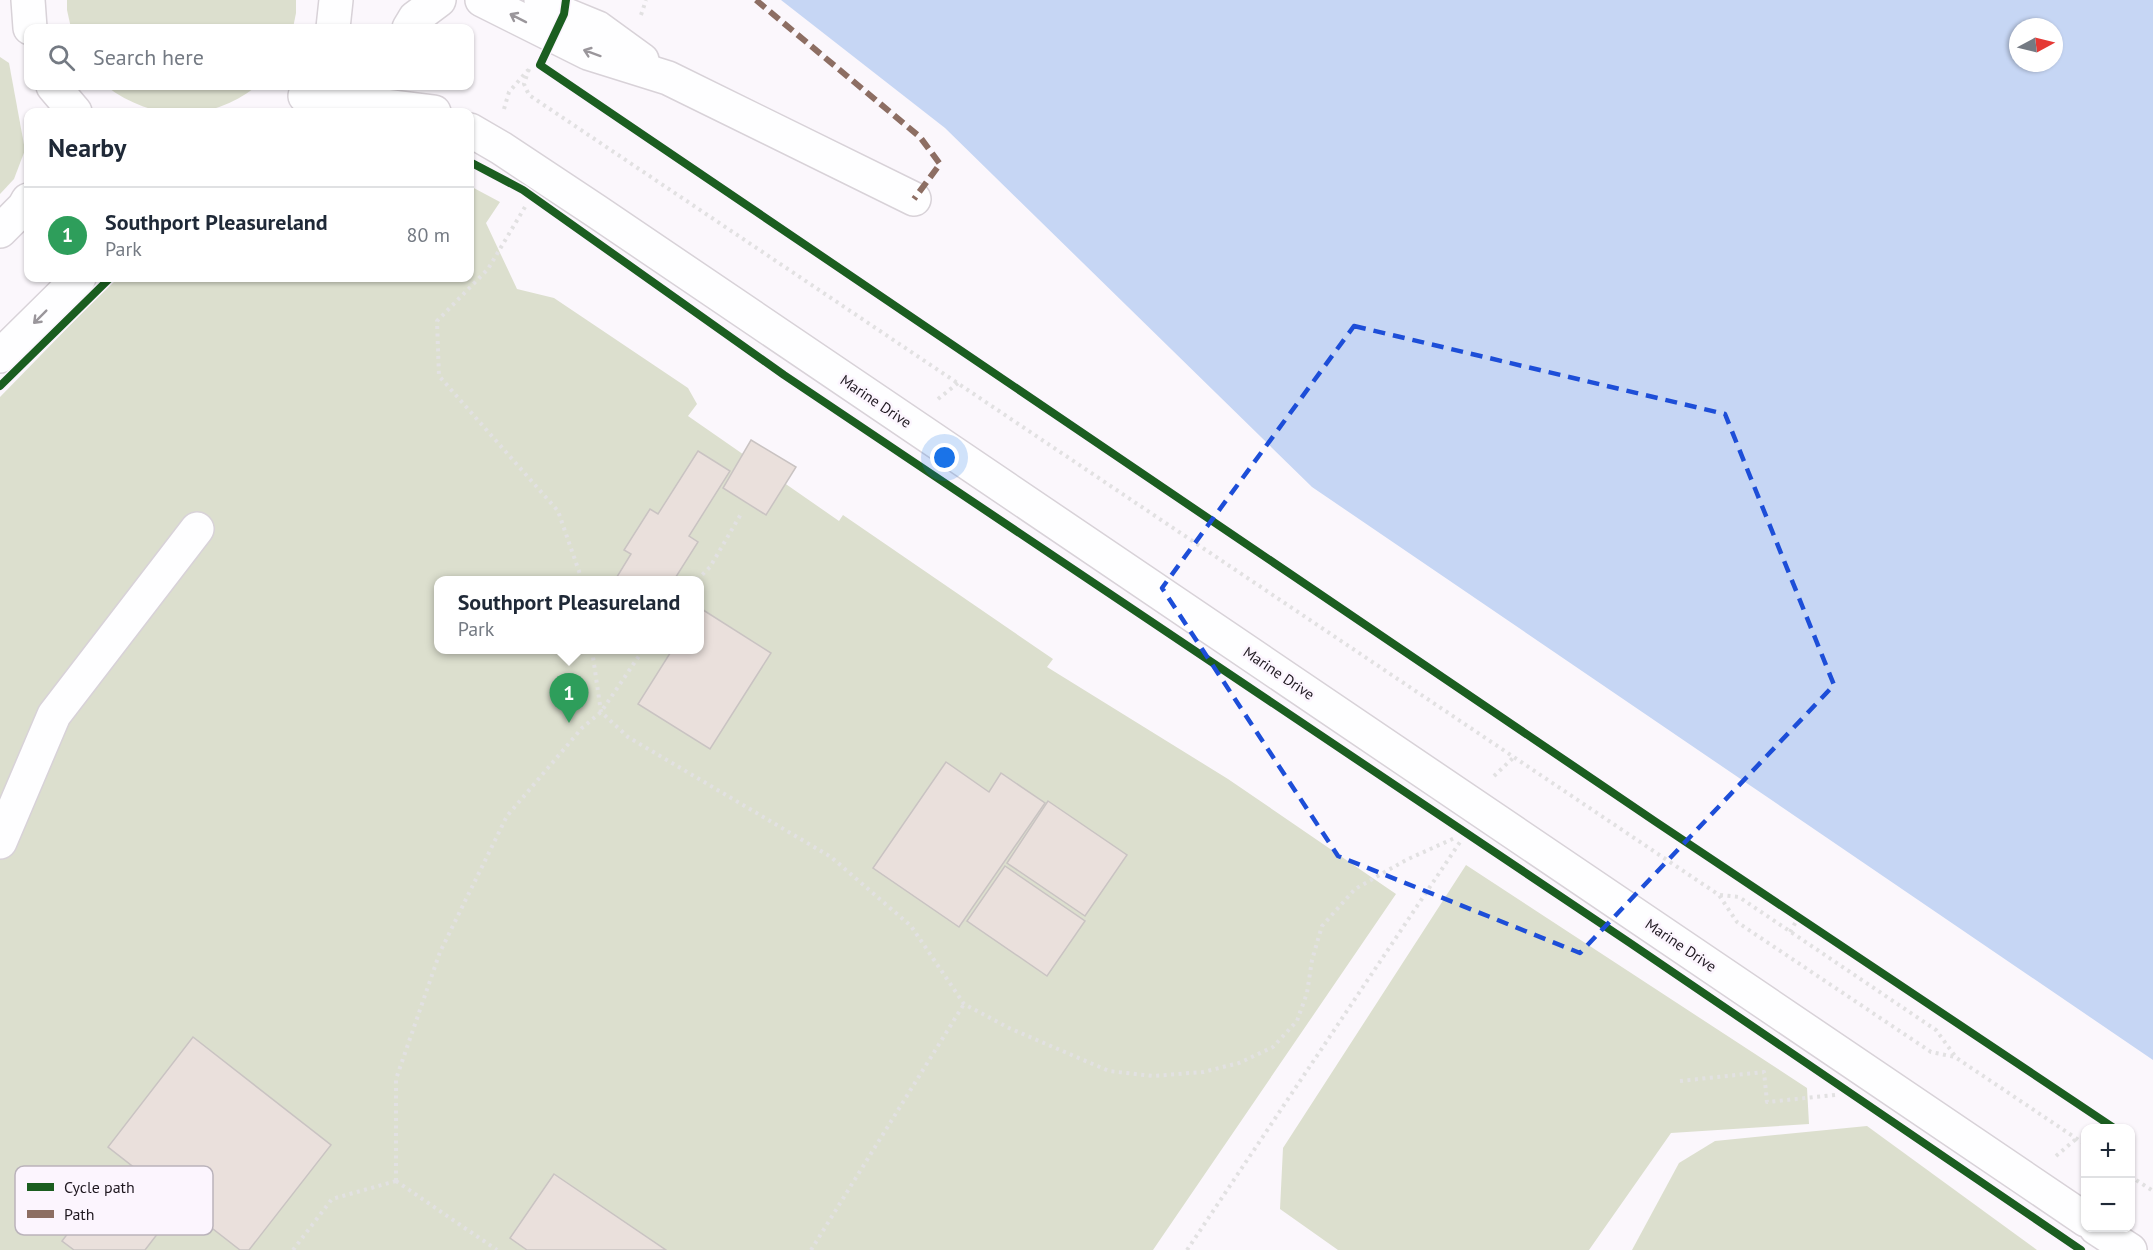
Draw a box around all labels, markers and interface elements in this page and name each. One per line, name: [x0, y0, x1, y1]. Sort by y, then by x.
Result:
one-way arrow: [510, 12, 528, 23]
north arrow: [2009, 18, 2063, 72]
search box: [24, 24, 474, 90]
icon: search: [45, 41, 78, 74]
text: Search here: [93, 43, 204, 71]
one-way arrow: [583, 47, 602, 58]
text: Nearby: [48, 131, 126, 164]
text: Southport Pleasureland: [105, 208, 328, 236]
text: 1: [62, 222, 73, 248]
text: 80 m: [407, 222, 450, 248]
text: Park: [105, 236, 142, 262]
one-way arrow: [32, 310, 47, 324]
street label: Marine Drive: [837, 370, 915, 432]
your location: [930, 443, 959, 472]
popup: [434, 576, 704, 654]
text: Southport Pleasureland: [458, 588, 680, 616]
text: Park: [458, 616, 494, 642]
street label: Marine Drive: [1240, 642, 1318, 704]
pin: 1: [550, 674, 588, 723]
street label: Marine Drive: [1642, 914, 1720, 976]
map controls: [2081, 1124, 2135, 1232]
button: +: [2081, 1124, 2135, 1178]
legend: [15, 1166, 213, 1235]
text: Cycle path: [64, 1177, 135, 1197]
button: −: [2081, 1178, 2135, 1232]
text: Path: [64, 1204, 95, 1224]

